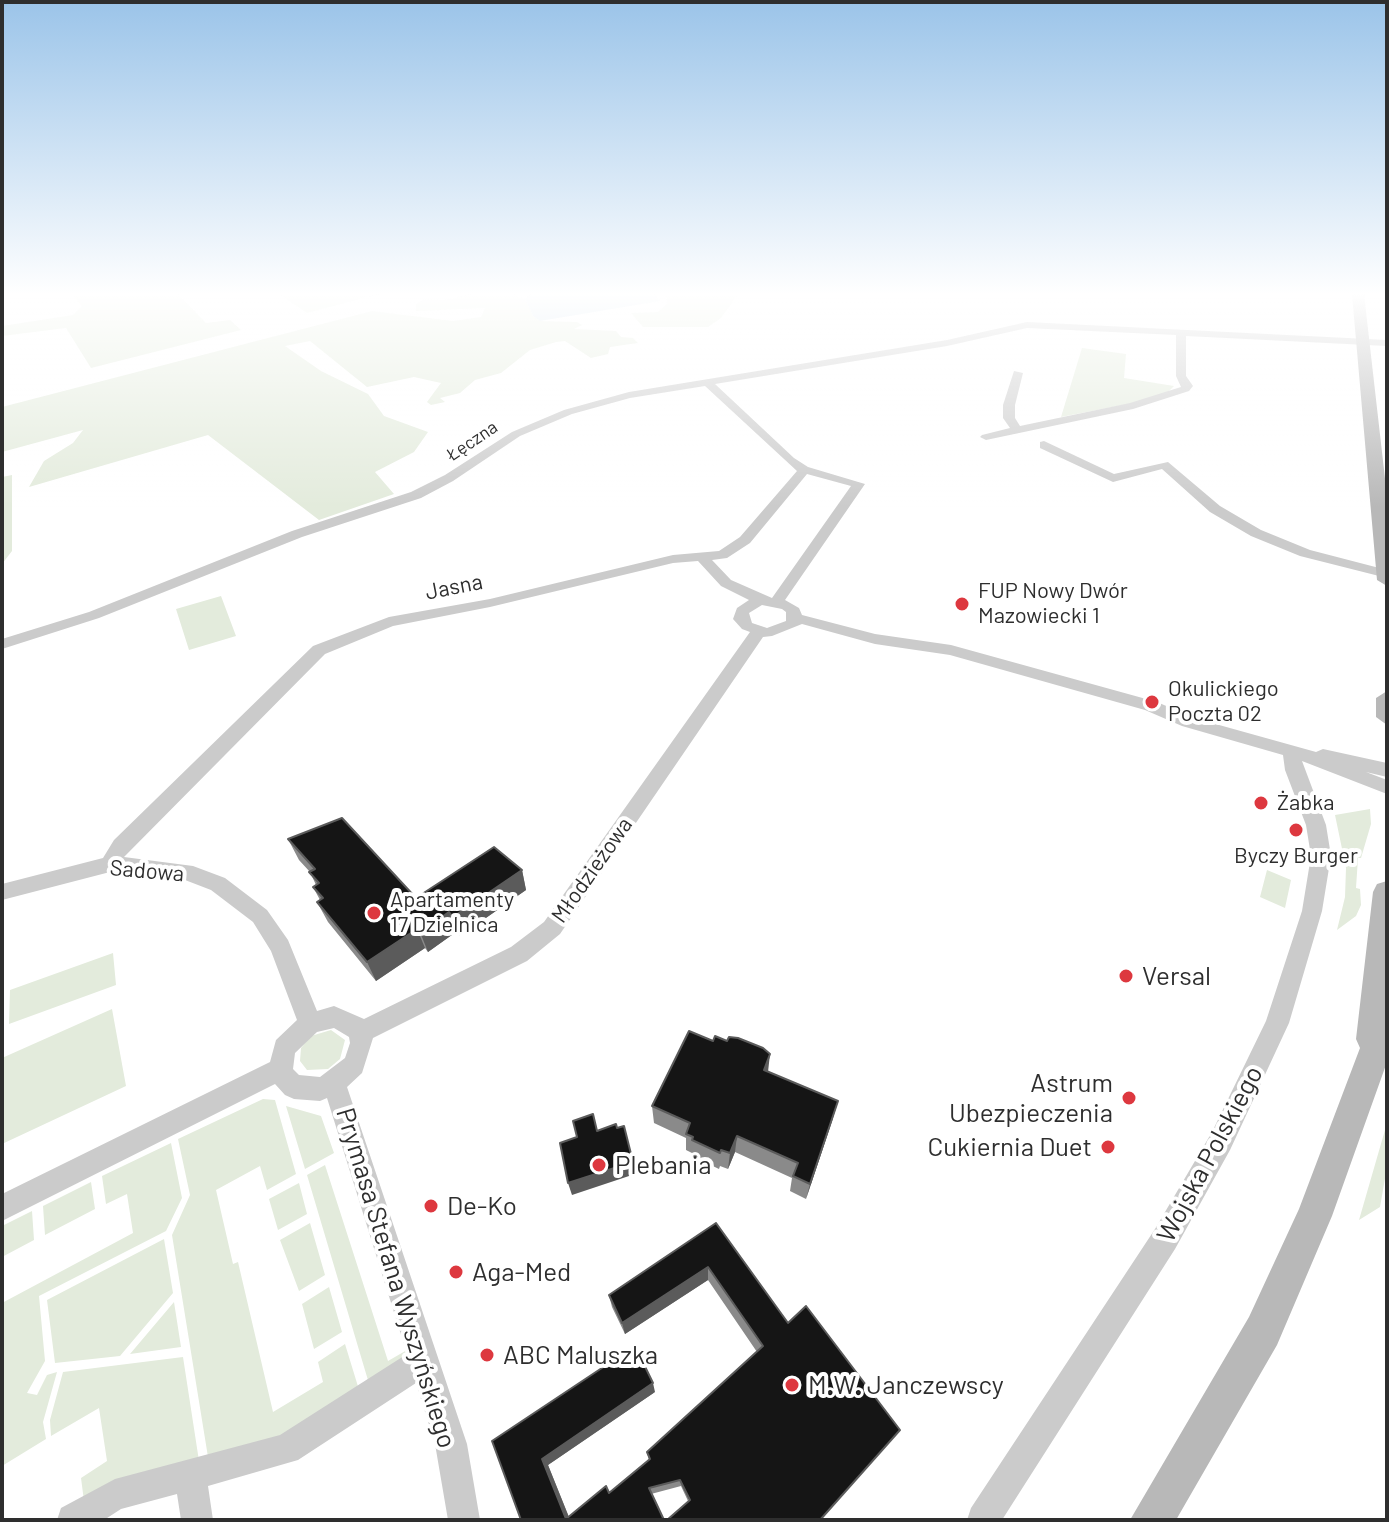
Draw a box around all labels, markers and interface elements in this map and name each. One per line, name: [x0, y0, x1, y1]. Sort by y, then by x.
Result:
street label: Łęczna: [442, 416, 502, 466]
street label: Jasna: [423, 569, 485, 605]
place label: FUP Nowy Dwór Mazowiecki 1: [978, 578, 1128, 630]
marker: FUP Nowy Dwór Mazowiecki 1: [953, 595, 971, 613]
place label: Okulickiego Poczta 02: [1168, 676, 1279, 728]
marker: Okulickiego Poczta 02: [1143, 693, 1161, 711]
place label: Żabka: [1277, 790, 1334, 816]
marker: Żabka: [1252, 794, 1270, 812]
street label: Młodzieżowa: [546, 812, 638, 928]
marker: Byczy Burger: [1287, 821, 1305, 839]
place label: Byczy Burger: [1234, 843, 1358, 869]
street label: Sadowa: [109, 855, 185, 887]
place label: Apartamenty 17 Dzielnica: [390, 887, 514, 938]
marker: Apartamenty 17 Dzielnica: [365, 904, 383, 922]
place label: Versal: [1142, 960, 1211, 992]
marker: Versal: [1117, 967, 1135, 985]
street label: Wojska Polskiego: [1150, 1061, 1270, 1247]
place label: Astrum Ubezpieczenia: [949, 1067, 1113, 1128]
marker: Astrum Ubezpieczenia: [1120, 1089, 1138, 1107]
street label: Prymasa Stefana Wyszyńskiego: [329, 1104, 463, 1452]
place label: Cukiernia Duet: [927, 1131, 1092, 1163]
marker: Cukiernia Duet: [1099, 1138, 1117, 1156]
place label: Plebania: [615, 1149, 712, 1181]
marker: Plebania: [590, 1156, 608, 1174]
place label: De-Ko: [447, 1190, 517, 1222]
marker: De-Ko: [422, 1197, 440, 1215]
place label: Aga-Med: [472, 1256, 571, 1288]
marker: Aga-Med: [447, 1263, 465, 1281]
place label: ABC Maluszka: [503, 1339, 658, 1371]
marker: ABC Maluszka: [478, 1346, 496, 1364]
place label: M.W. Janczewscy: [808, 1369, 1004, 1401]
marker: M.W. Janczewscy: [783, 1376, 801, 1394]

